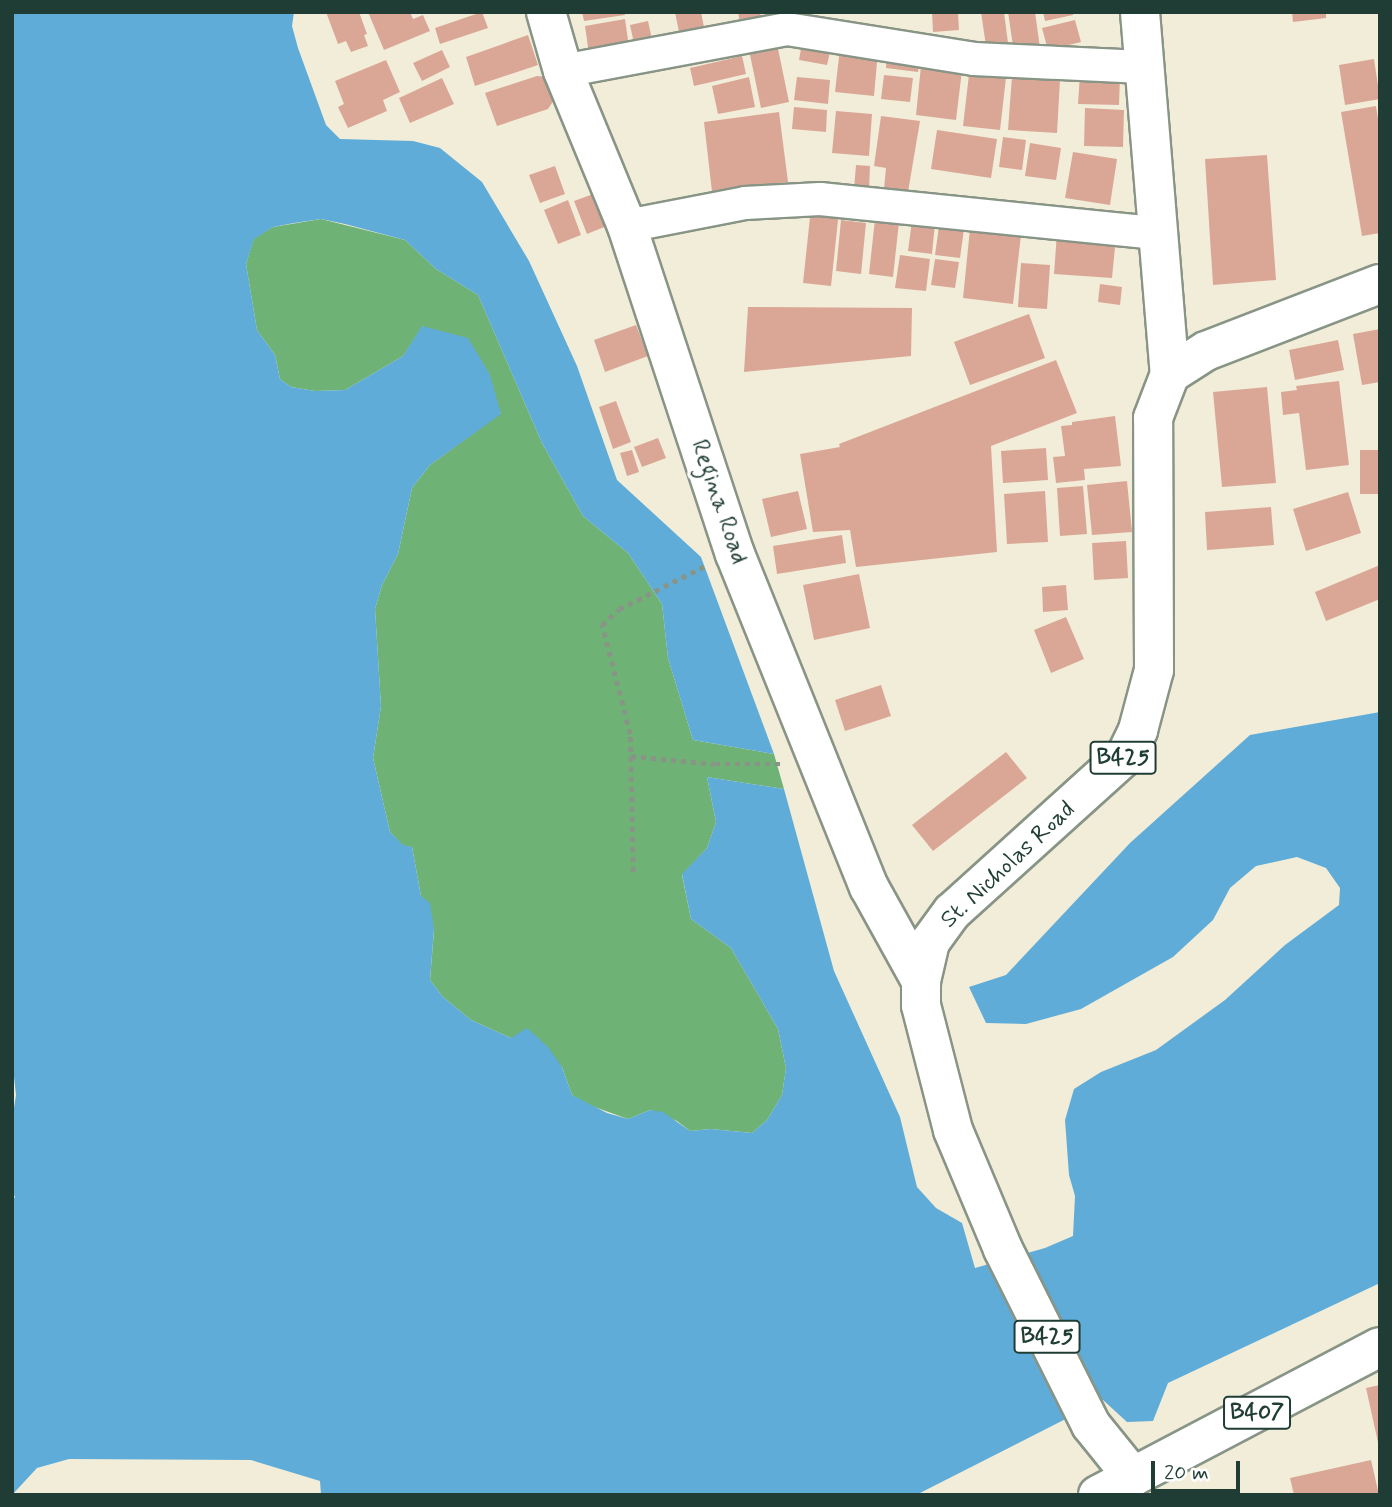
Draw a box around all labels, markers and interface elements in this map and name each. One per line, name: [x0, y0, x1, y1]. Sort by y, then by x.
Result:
street label: Regina Road: [684, 436, 754, 568]
road number: B425: [1088, 738, 1158, 778]
street label: St. Nicholas Road: [935, 796, 1081, 934]
road number: B425: [1012, 1318, 1082, 1356]
road number: B407: [1222, 1394, 1292, 1432]
scale bar: [1154, 1448, 1243, 1492]
text: 20 m: [1164, 1459, 1209, 1487]

